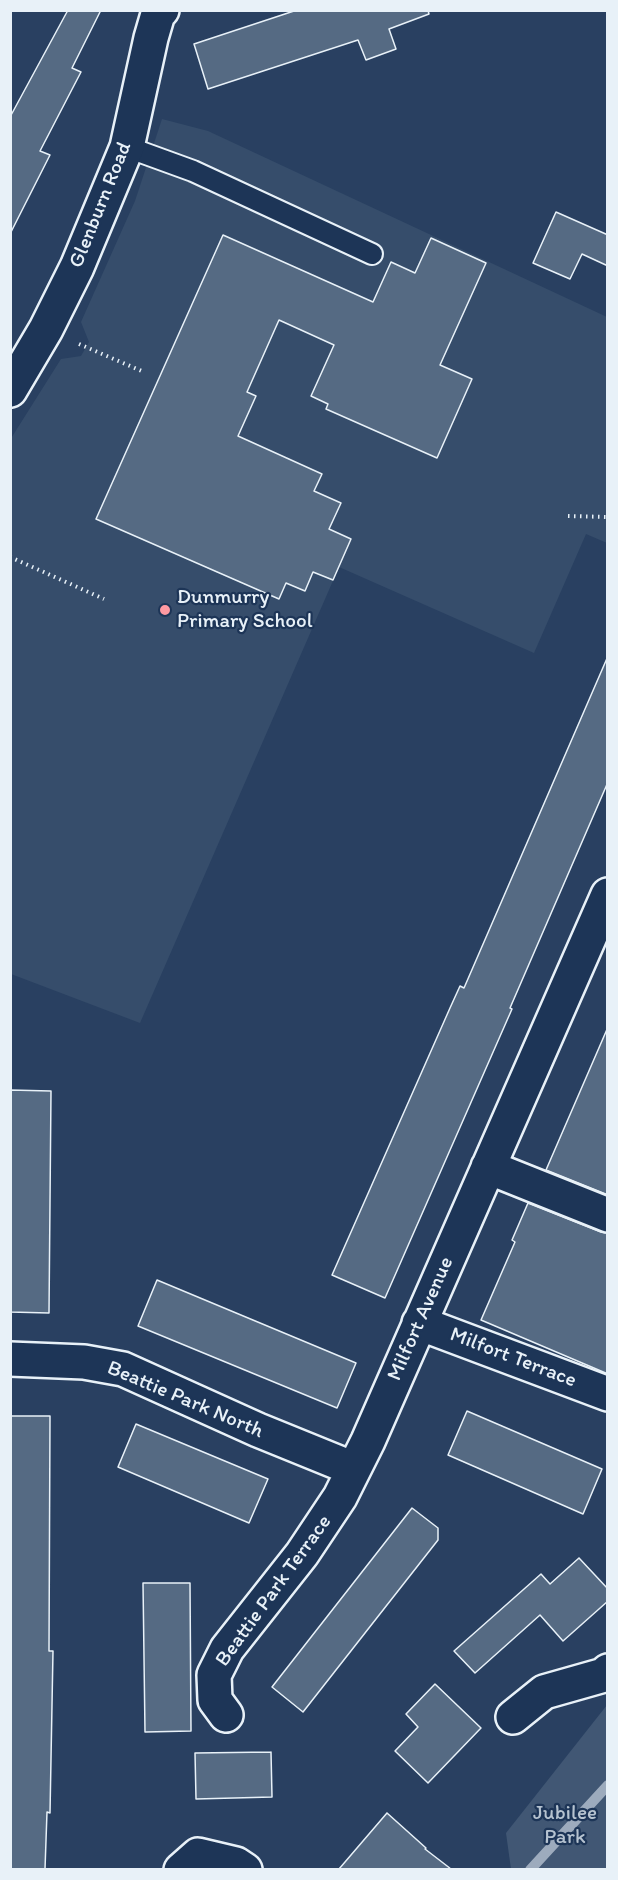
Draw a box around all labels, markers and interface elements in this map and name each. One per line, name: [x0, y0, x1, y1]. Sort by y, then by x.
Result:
street label: Glenburn Road: [64, 138, 138, 272]
place label: Dunmurry Primary School: [177, 585, 313, 635]
marker: Dunmurry Primary School: [158, 603, 172, 617]
street label: Milfort Avenue: [382, 1253, 460, 1385]
street label: Milfort Terrace: [446, 1322, 580, 1394]
street label: Beattie Park North: [103, 1356, 267, 1444]
street label: Beattie Park Terrace: [211, 1510, 337, 1672]
park label: Jubilee Park: [533, 1801, 597, 1851]

